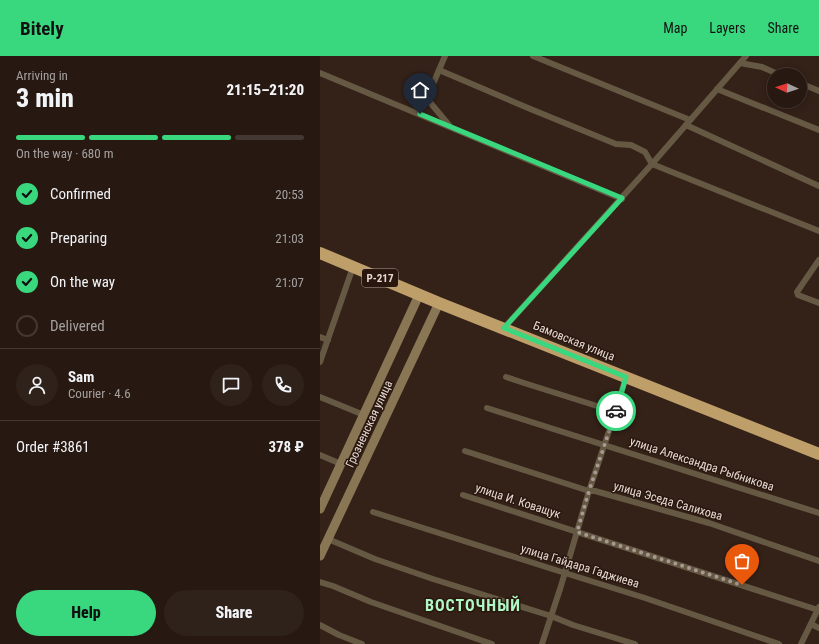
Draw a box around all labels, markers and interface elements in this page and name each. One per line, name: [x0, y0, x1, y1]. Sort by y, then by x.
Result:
text: Bitely: [20, 17, 64, 40]
text: Map: [663, 20, 687, 36]
text: Layers: [709, 20, 746, 36]
text: Share: [768, 20, 799, 36]
text: Arriving in: [16, 68, 68, 83]
north arrow: [767, 68, 807, 108]
map controls: [767, 68, 807, 108]
pin: [403, 73, 437, 114]
icon: home: [409, 79, 431, 101]
text: 21:15–21:20: [226, 81, 304, 99]
text: 3 min: [16, 83, 74, 113]
text: On the way · 680 m: [16, 146, 113, 161]
icon: check: [16, 183, 38, 205]
text: Confirmed: [50, 185, 111, 203]
text: 20:53: [275, 187, 304, 202]
icon: check: [16, 227, 38, 249]
text: Preparing: [50, 229, 107, 247]
text: 21:03: [275, 231, 304, 246]
road number: Р-217: [362, 269, 398, 287]
icon: check: [16, 271, 38, 293]
text: On the way: [50, 273, 115, 291]
text: 21:07: [275, 275, 304, 290]
text: Delivered: [50, 317, 105, 335]
street label: Бамовская улица: [531, 318, 617, 364]
button: person: [16, 364, 58, 406]
button: chat: [210, 364, 252, 406]
button: phone: [262, 364, 304, 406]
text: Sam: [68, 368, 94, 386]
street label: Грозненская улица: [343, 378, 395, 470]
text: Courier · 4.6: [68, 386, 131, 401]
courier: [596, 391, 636, 431]
icon: car: [605, 400, 627, 422]
street label: улица Александра Рыбникова: [628, 434, 776, 494]
text: Order #3861: [16, 438, 90, 456]
text: 378 ₽: [268, 438, 304, 456]
street label: улица Эседа Салихова: [612, 479, 724, 523]
street label: улица И. Коващук: [474, 481, 563, 521]
street label: улица Гайдара Гаджиева: [519, 541, 641, 591]
pin: [725, 544, 759, 585]
icon: bag: [731, 550, 753, 572]
button: Help: [16, 590, 156, 636]
button: Share: [164, 590, 304, 636]
district label: ВОСТОЧНЫЙ: [425, 595, 521, 615]

